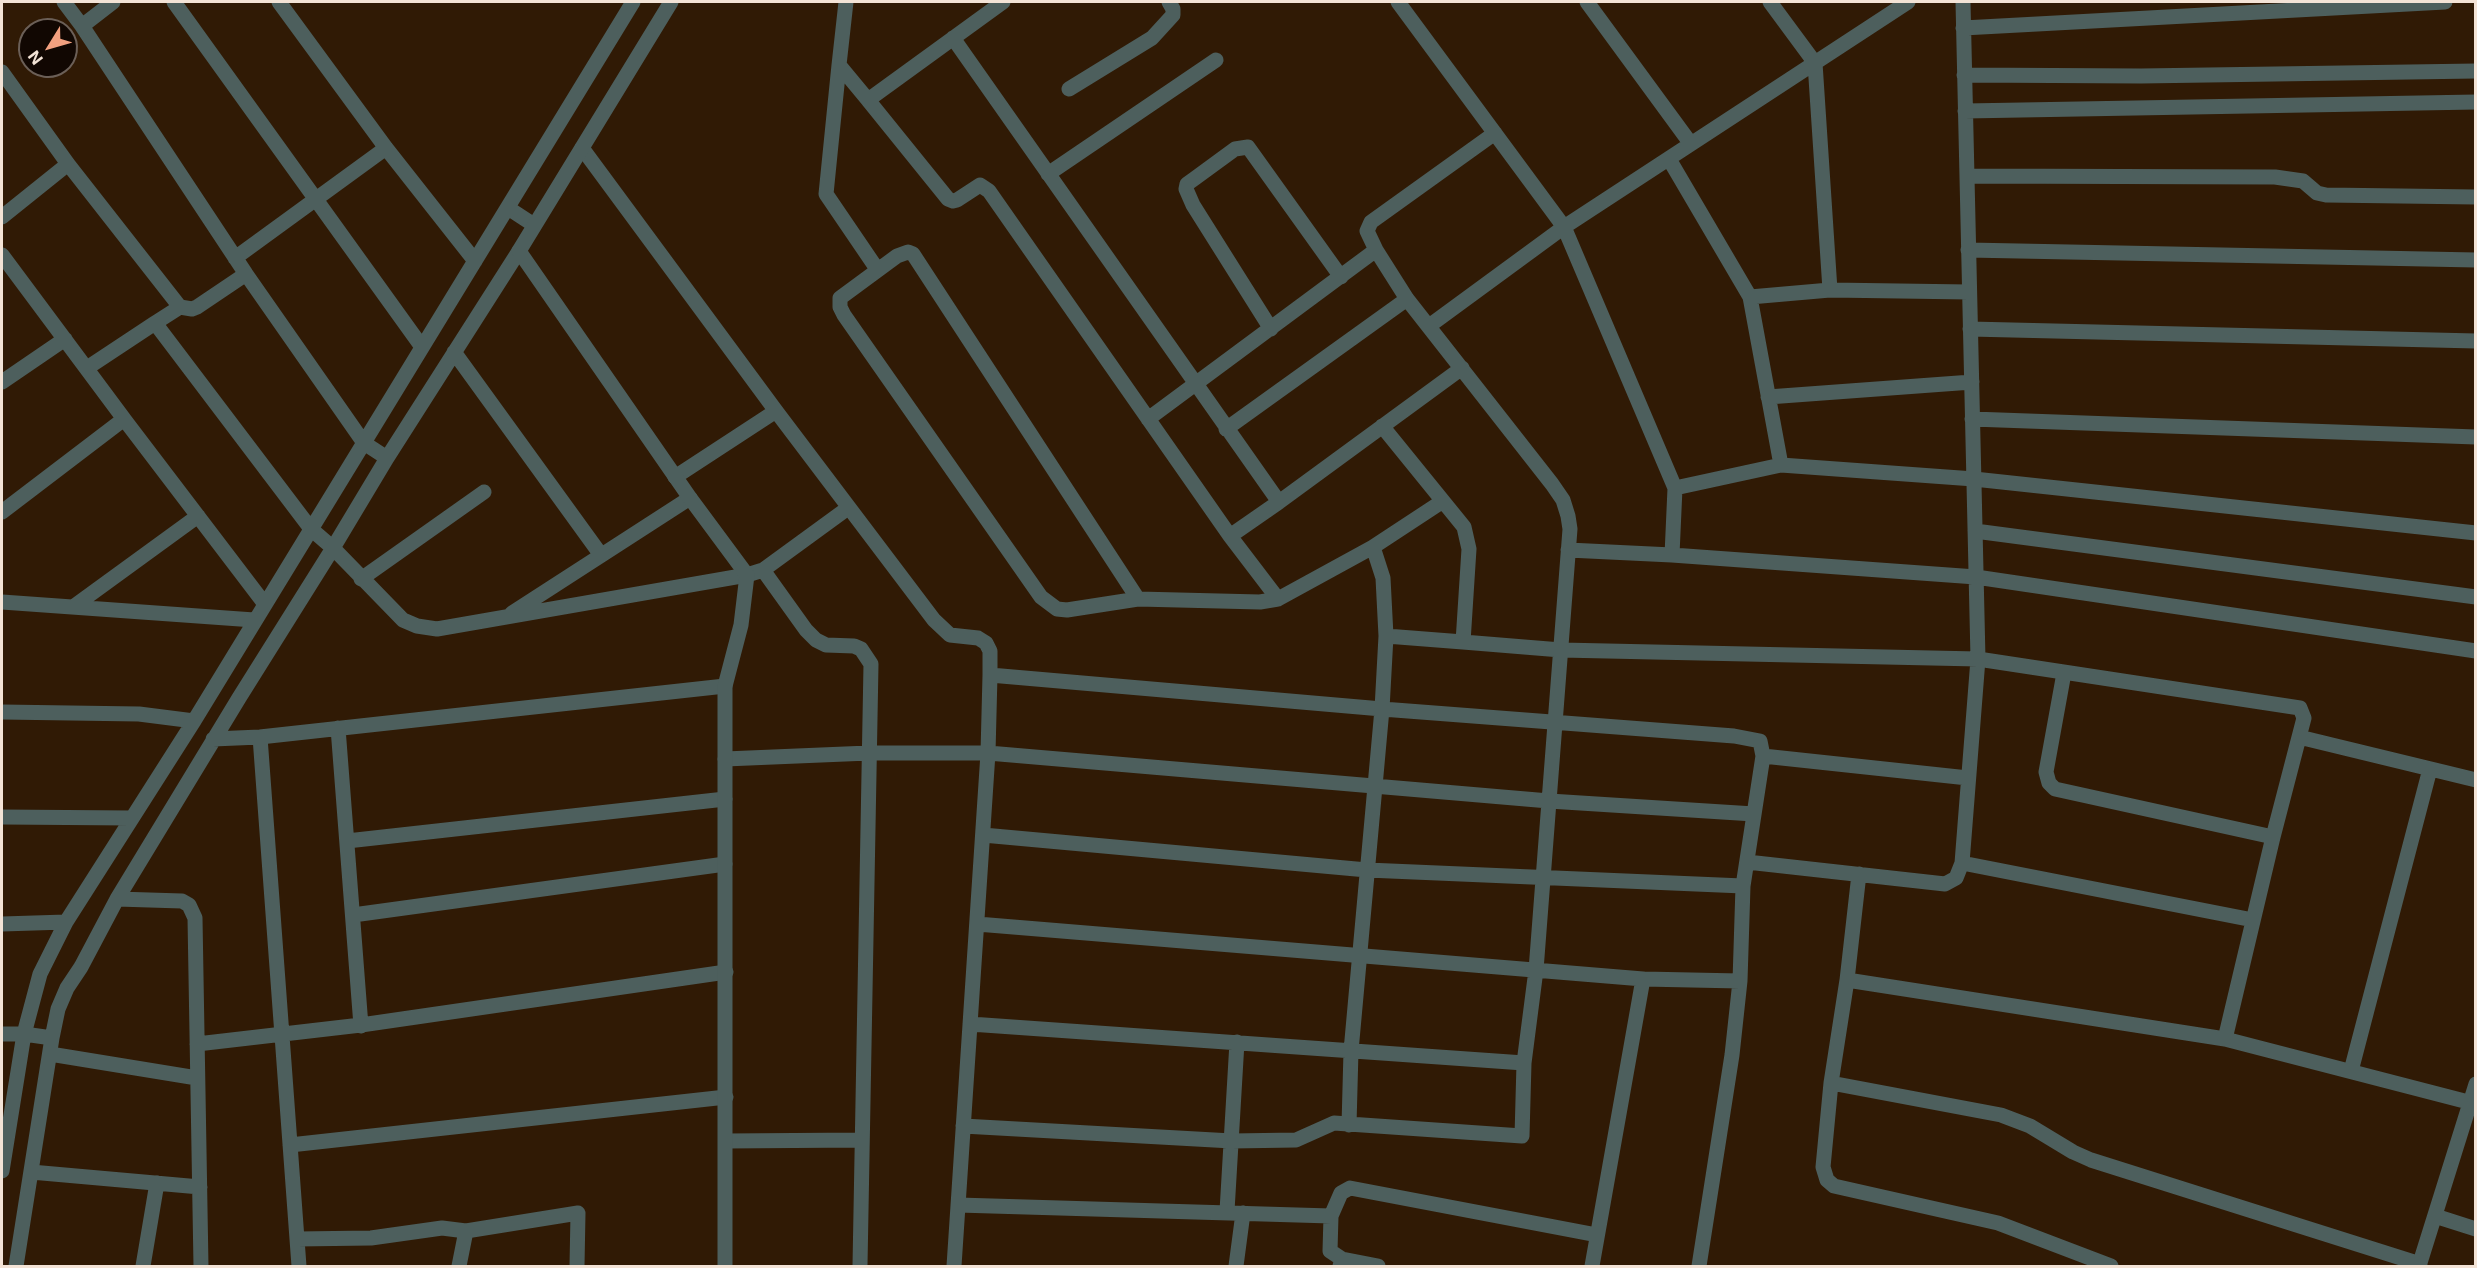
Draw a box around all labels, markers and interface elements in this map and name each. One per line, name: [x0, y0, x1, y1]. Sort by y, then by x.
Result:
north arrow: [18, 18, 78, 78]
text: N: [24, 47, 47, 69]

